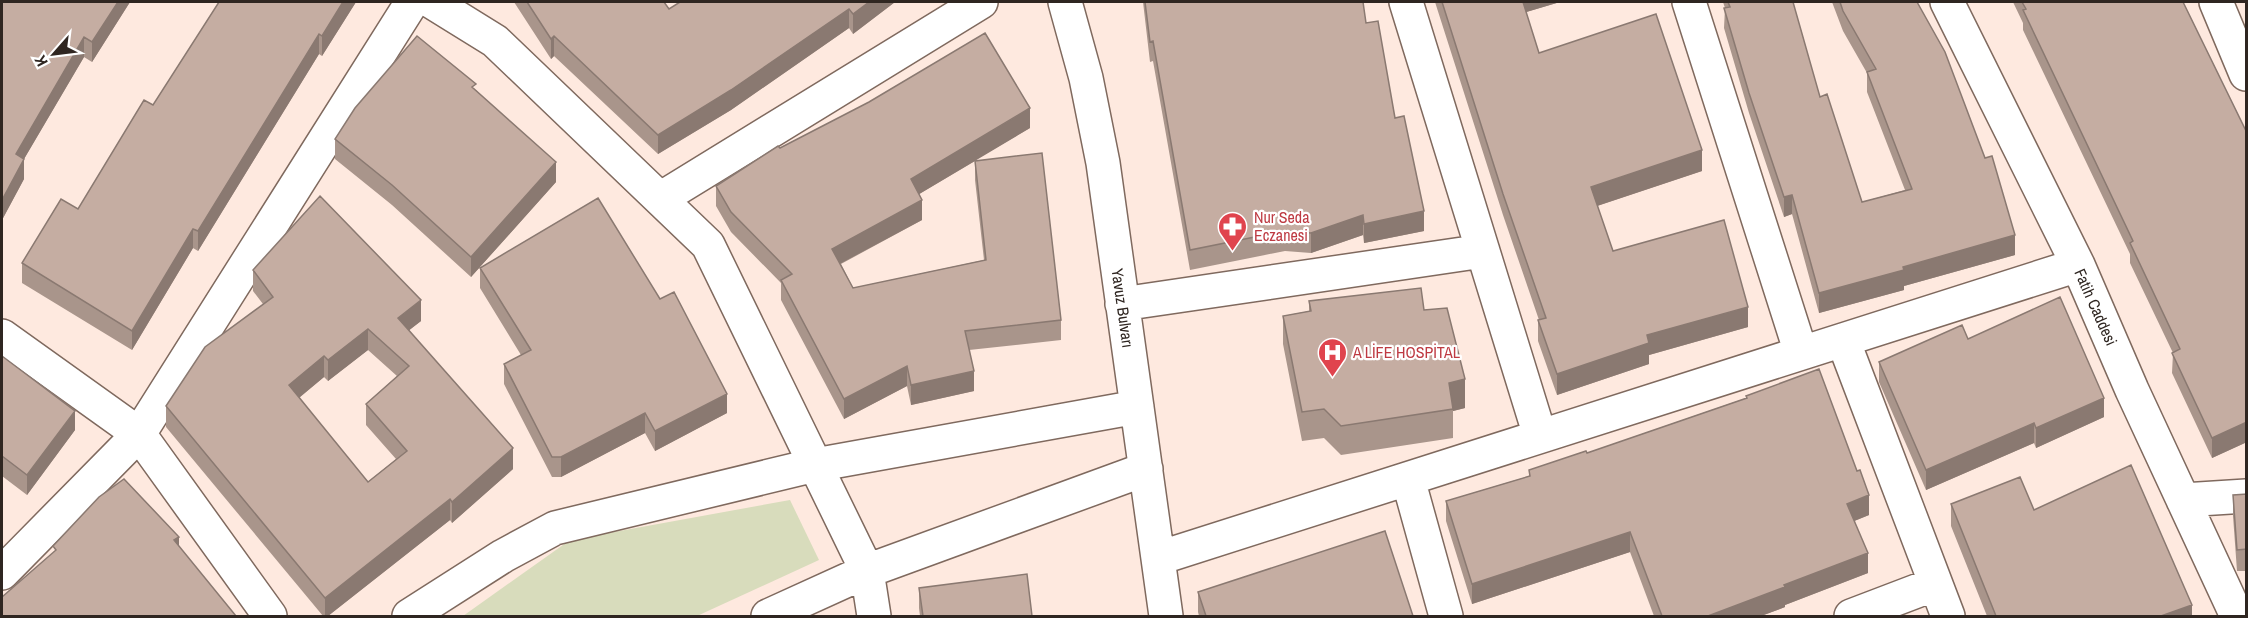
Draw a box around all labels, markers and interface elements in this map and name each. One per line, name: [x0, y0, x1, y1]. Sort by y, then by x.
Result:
north arrow: [24, 24, 84, 84]
text: K: [29, 51, 53, 70]
place label: Nur Seda Eczanesi: [1254, 206, 1310, 246]
pharmacy icon: Nur Seda Eczanesi: [1217, 210, 1249, 252]
street label: Fatih Caddesi: [2069, 265, 2123, 349]
street label: Yavuz Bulvarı: [1107, 267, 1139, 349]
hospital icon: A LİFE HOSPİTAL: [1316, 336, 1348, 378]
place label: A LİFE HOSPİTAL: [1352, 341, 1461, 363]

